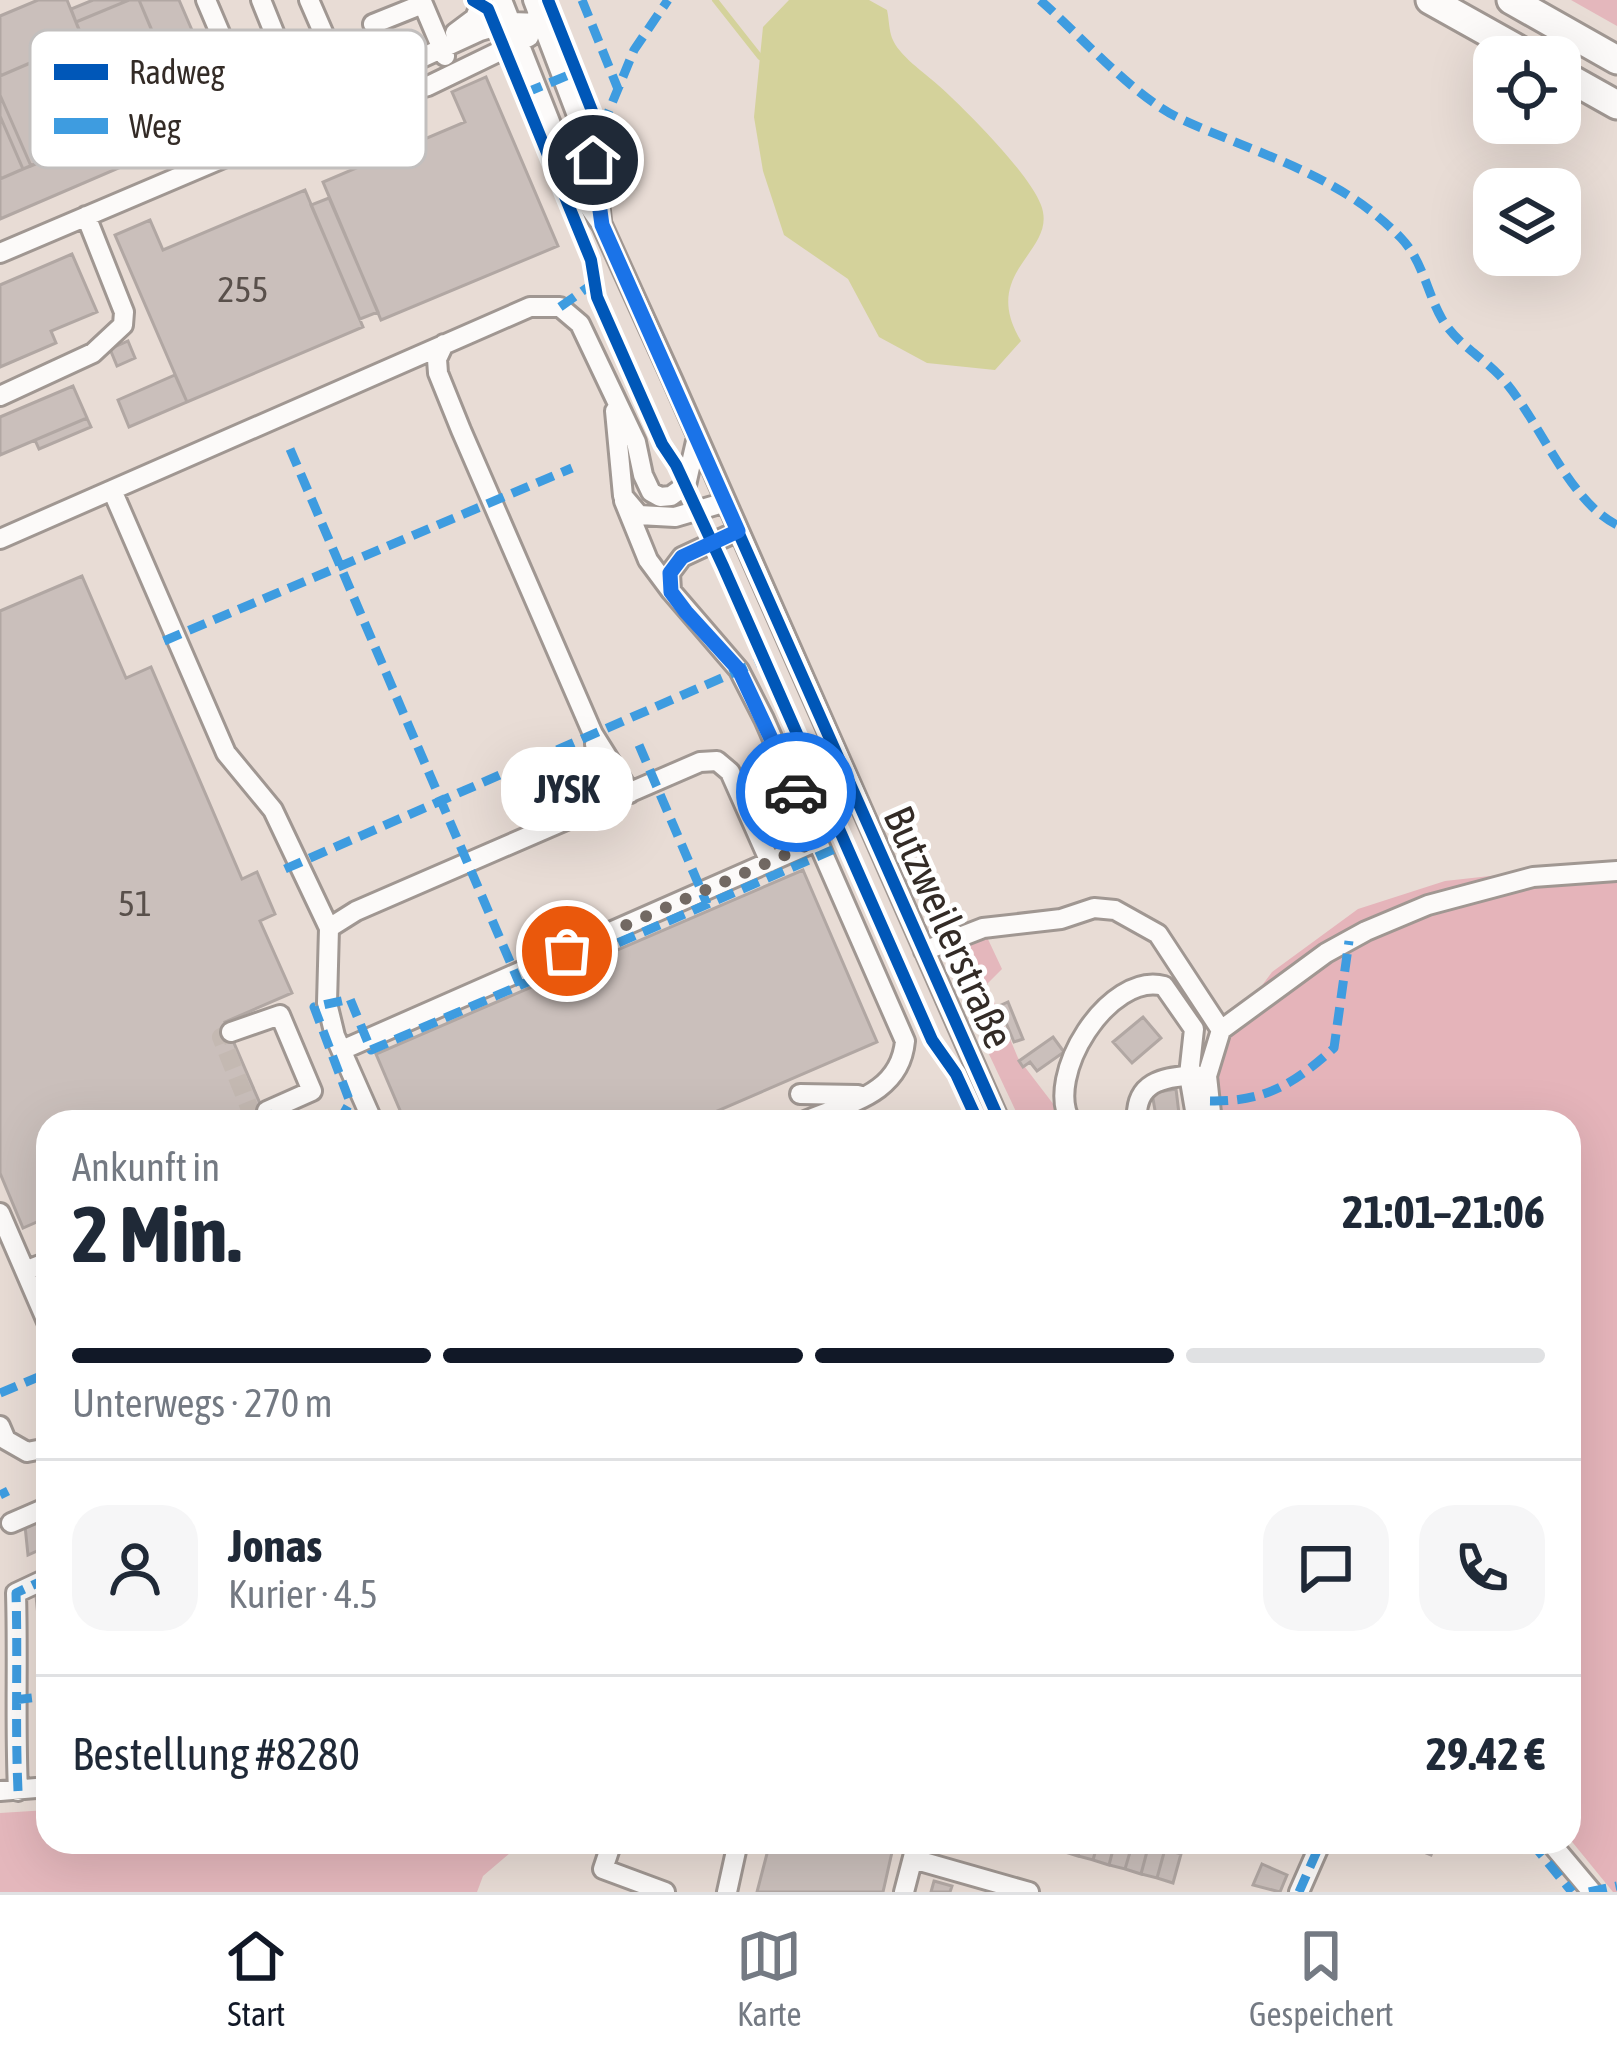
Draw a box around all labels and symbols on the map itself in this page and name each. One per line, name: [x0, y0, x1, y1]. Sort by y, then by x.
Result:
legend: [30, 30, 426, 168]
text: Radweg: [129, 53, 226, 91]
text: Weg: [129, 107, 182, 145]
pin: [542, 109, 644, 211]
house number: 255: [218, 268, 268, 310]
courier: [736, 732, 856, 852]
callout: JYSK: [501, 747, 633, 831]
street label: Butzweilerstraße: [874, 799, 1024, 1055]
house number: 51: [118, 882, 152, 924]
pin: [516, 900, 618, 1002]

